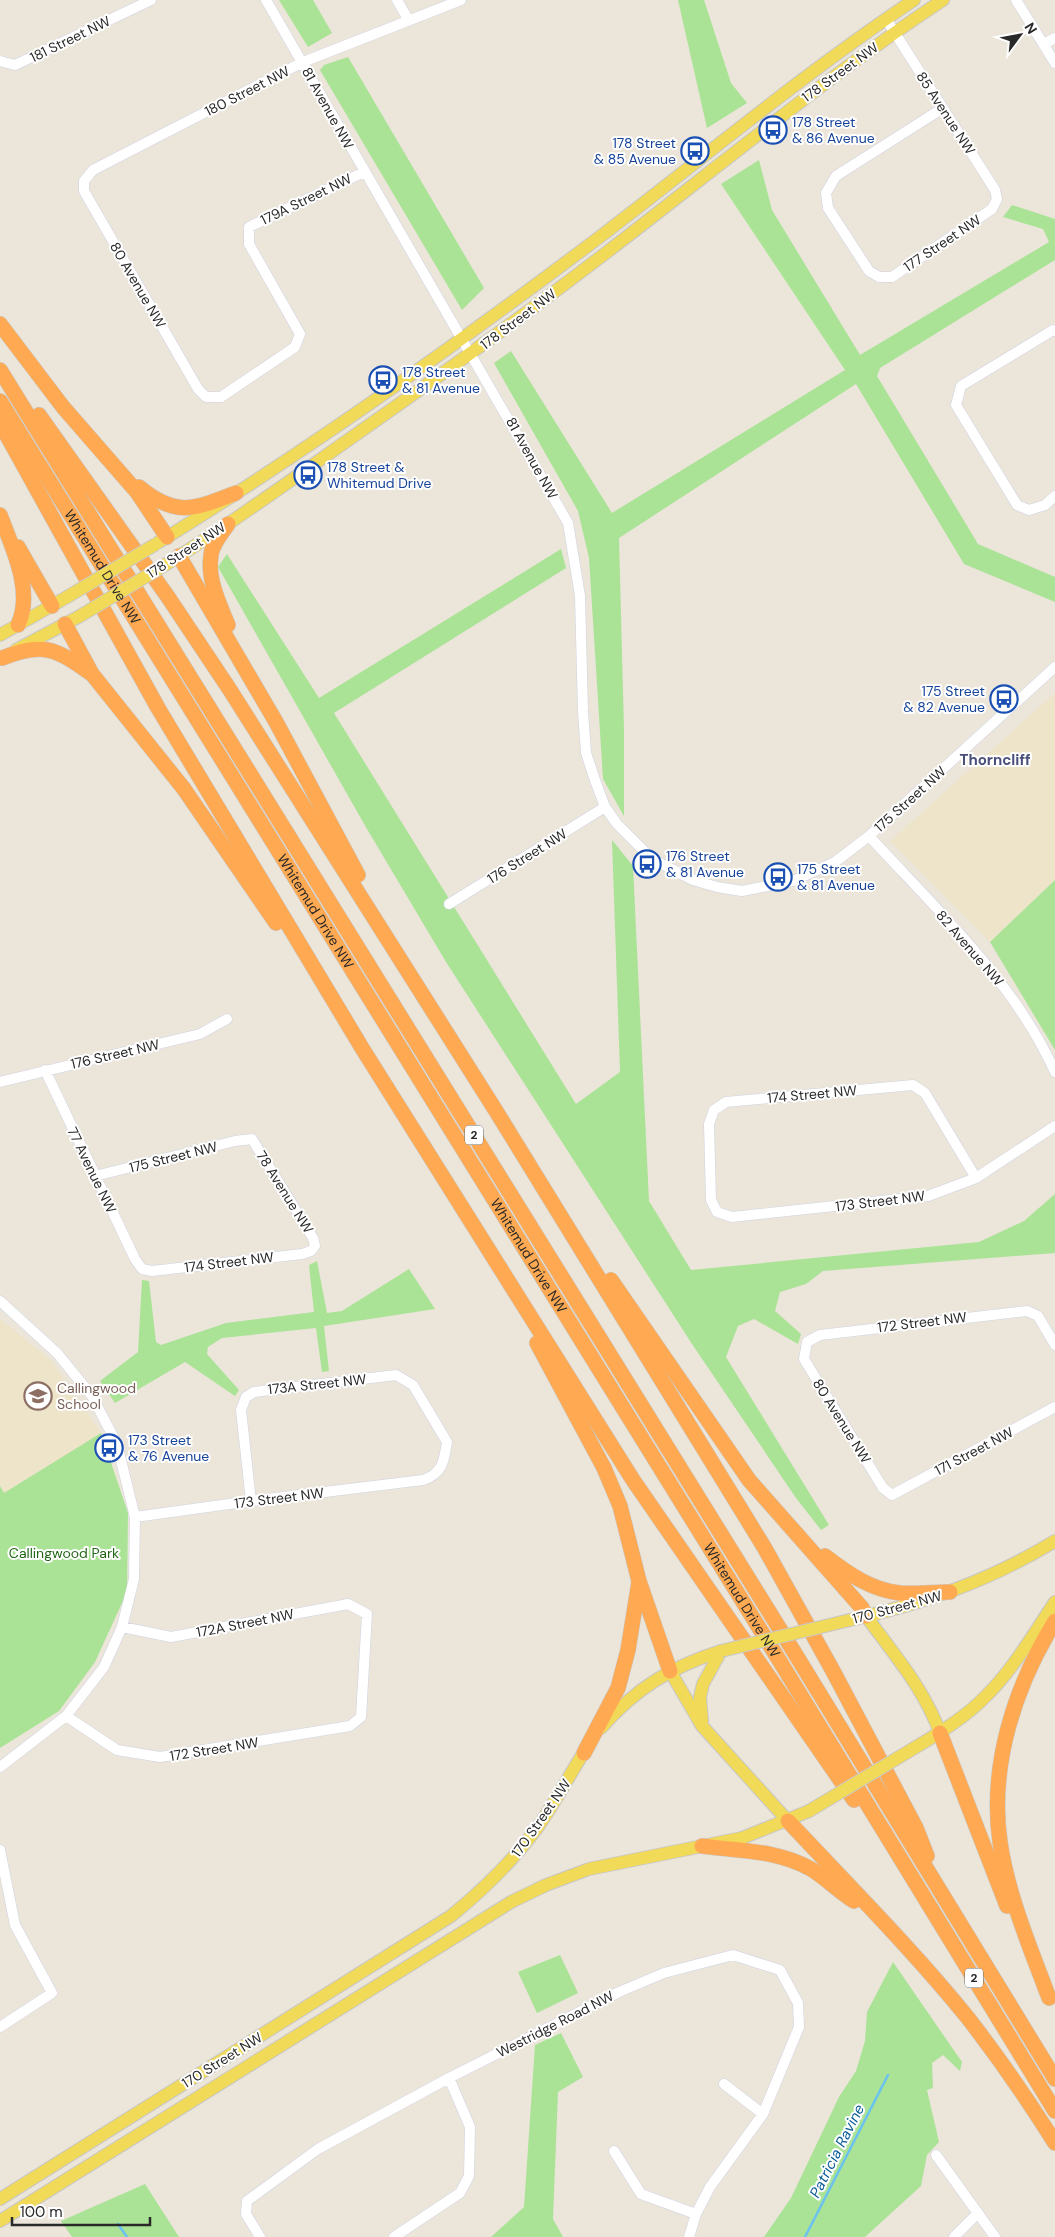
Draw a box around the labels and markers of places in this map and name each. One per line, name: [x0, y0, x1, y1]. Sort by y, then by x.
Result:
place label: 178 Street & 86 Avenue: [792, 113, 875, 147]
bus stop icon: 178 Street & 86 Avenue: [758, 115, 788, 145]
place label: 178 Street & 85 Avenue: [594, 134, 676, 168]
bus stop icon: 178 Street & 85 Avenue: [680, 136, 710, 166]
place label: 178 Street & 81 Avenue: [402, 363, 480, 397]
bus stop icon: 178 Street & 81 Avenue: [368, 365, 398, 395]
place label: 178 Street & Whitemud Drive: [327, 458, 431, 492]
bus stop icon: 178 Street & Whitemud Drive: [293, 460, 323, 490]
place label: 175 Street & 82 Avenue: [903, 682, 985, 716]
bus stop icon: 175 Street & 82 Avenue: [989, 684, 1019, 714]
place label: 176 Street & 81 Avenue: [666, 847, 744, 881]
bus stop icon: 176 Street & 81 Avenue: [632, 849, 662, 879]
place label: 175 Street & 81 Avenue: [797, 860, 875, 894]
bus stop icon: 175 Street & 81 Avenue: [763, 862, 793, 892]
place label: Callingwood School: [57, 1379, 136, 1413]
school or university icon: Callingwood School: [23, 1381, 53, 1411]
place label: 173 Street & 76 Avenue: [128, 1431, 209, 1465]
bus stop icon: 173 Street & 76 Avenue: [94, 1433, 124, 1463]

